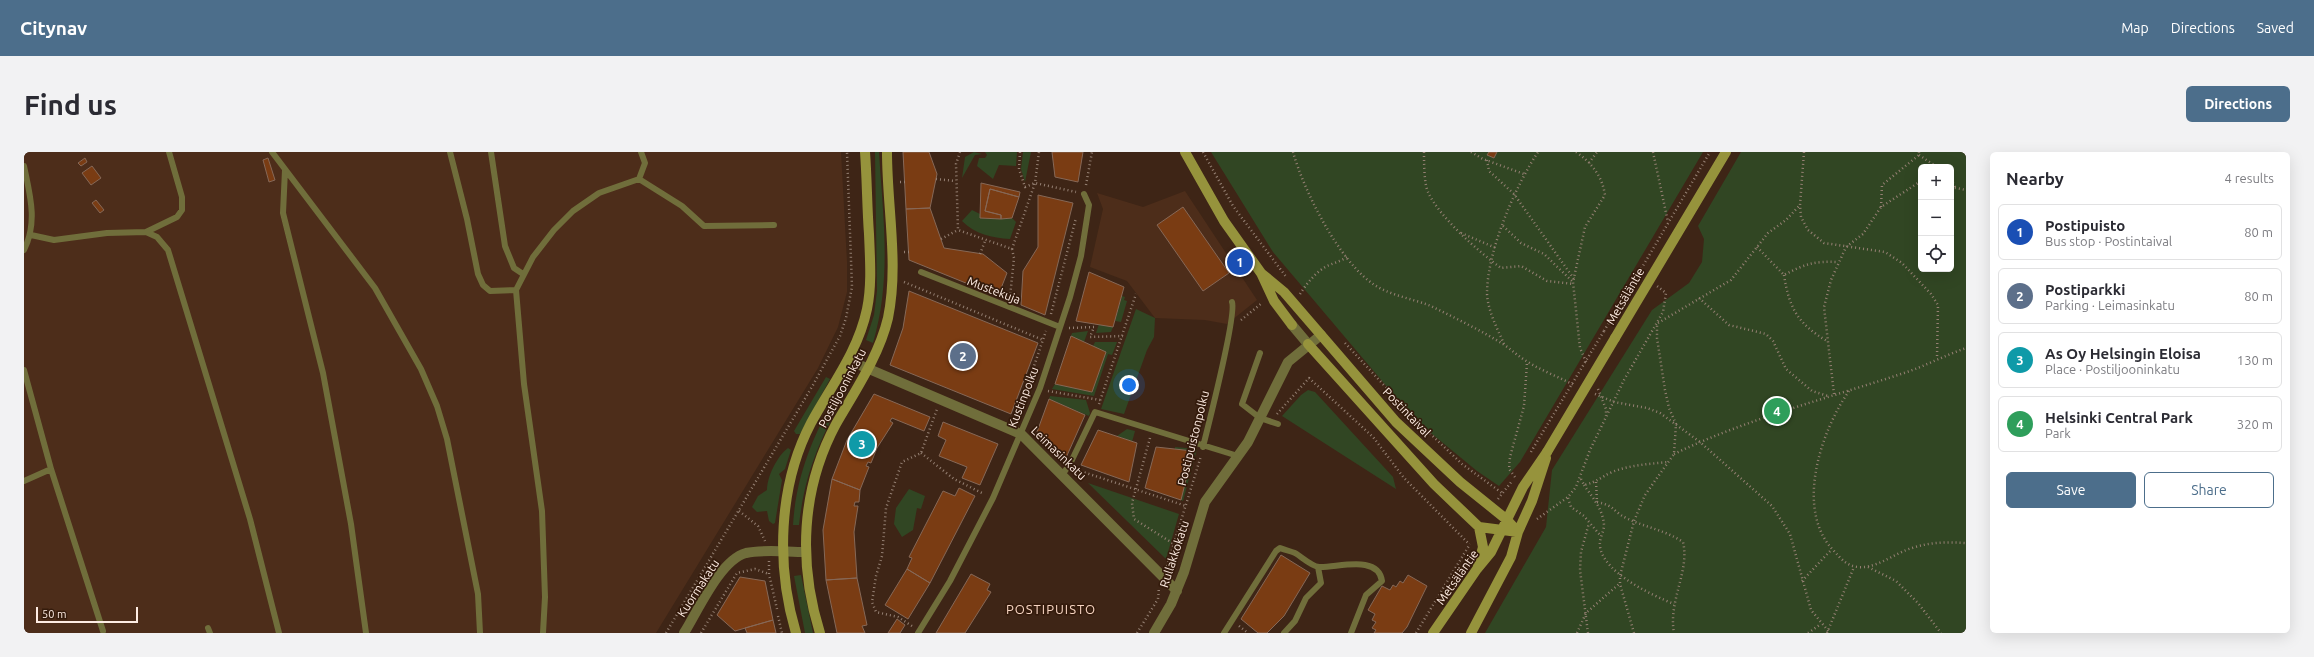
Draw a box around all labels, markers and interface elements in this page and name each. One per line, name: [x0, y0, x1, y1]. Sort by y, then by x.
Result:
text: Citynav: [20, 17, 87, 39]
text: Map: [2121, 20, 2149, 36]
text: Directions: [2171, 20, 2235, 36]
text: Saved: [2257, 20, 2294, 36]
button: Directions: [2186, 86, 2290, 122]
text: Find us: [24, 89, 117, 120]
map controls: [1918, 164, 1954, 272]
button: +: [1918, 164, 1954, 200]
text: Nearby: [2006, 169, 2064, 188]
text: 4 results: [2224, 171, 2274, 185]
button: −: [1918, 200, 1954, 236]
text: Postipuisto: [2045, 217, 2125, 234]
text: 1: [2016, 225, 2024, 239]
text: 80 m: [2244, 225, 2273, 239]
text: Bus stop · Postintaival: [2045, 234, 2172, 248]
button: locate: [1918, 236, 1954, 272]
pin: 1: [1227, 247, 1253, 277]
street label: Metsäläntie: [1603, 265, 1647, 327]
street label: Mustekuja: [966, 274, 1022, 306]
text: Postiparkki: [2045, 281, 2125, 298]
text: 2: [2016, 289, 2024, 303]
text: 80 m: [2244, 289, 2273, 303]
text: Parking · Leimasinkatu: [2045, 298, 2175, 312]
pin: 2: [950, 341, 976, 371]
text: As Oy Helsingin Eloisa: [2045, 345, 2201, 362]
street label: Postiljooninkatu: [816, 346, 868, 430]
text: 3: [2016, 353, 2024, 367]
text: 130 m: [2237, 353, 2273, 367]
text: Place · Postiljooninkatu: [2045, 362, 2180, 376]
street label: Kustinpolku: [1005, 365, 1041, 429]
your location: [1119, 375, 1139, 395]
street label: Postintaival: [1381, 385, 1433, 439]
street label: Postipuistonpolku: [1175, 389, 1211, 487]
pin: 4: [1764, 396, 1790, 426]
text: Helsinki Central Park: [2045, 409, 2193, 426]
text: 4: [2016, 417, 2024, 431]
text: 320 m: [2237, 417, 2273, 431]
street label: Leimasinkatu: [1029, 424, 1089, 482]
text: Park: [2045, 426, 2071, 440]
pin: 3: [849, 429, 875, 459]
button: Save: [2006, 472, 2136, 508]
button: Share: [2144, 472, 2274, 508]
street label: Rullakkokatu: [1157, 519, 1191, 589]
street label: Metsäläntie: [1433, 547, 1481, 607]
street label: Kuormakatu: [675, 557, 721, 619]
district label: POSTIPUISTO: [1006, 602, 1096, 616]
scale bar: [36, 605, 138, 624]
text: 50 m: [42, 608, 66, 620]

